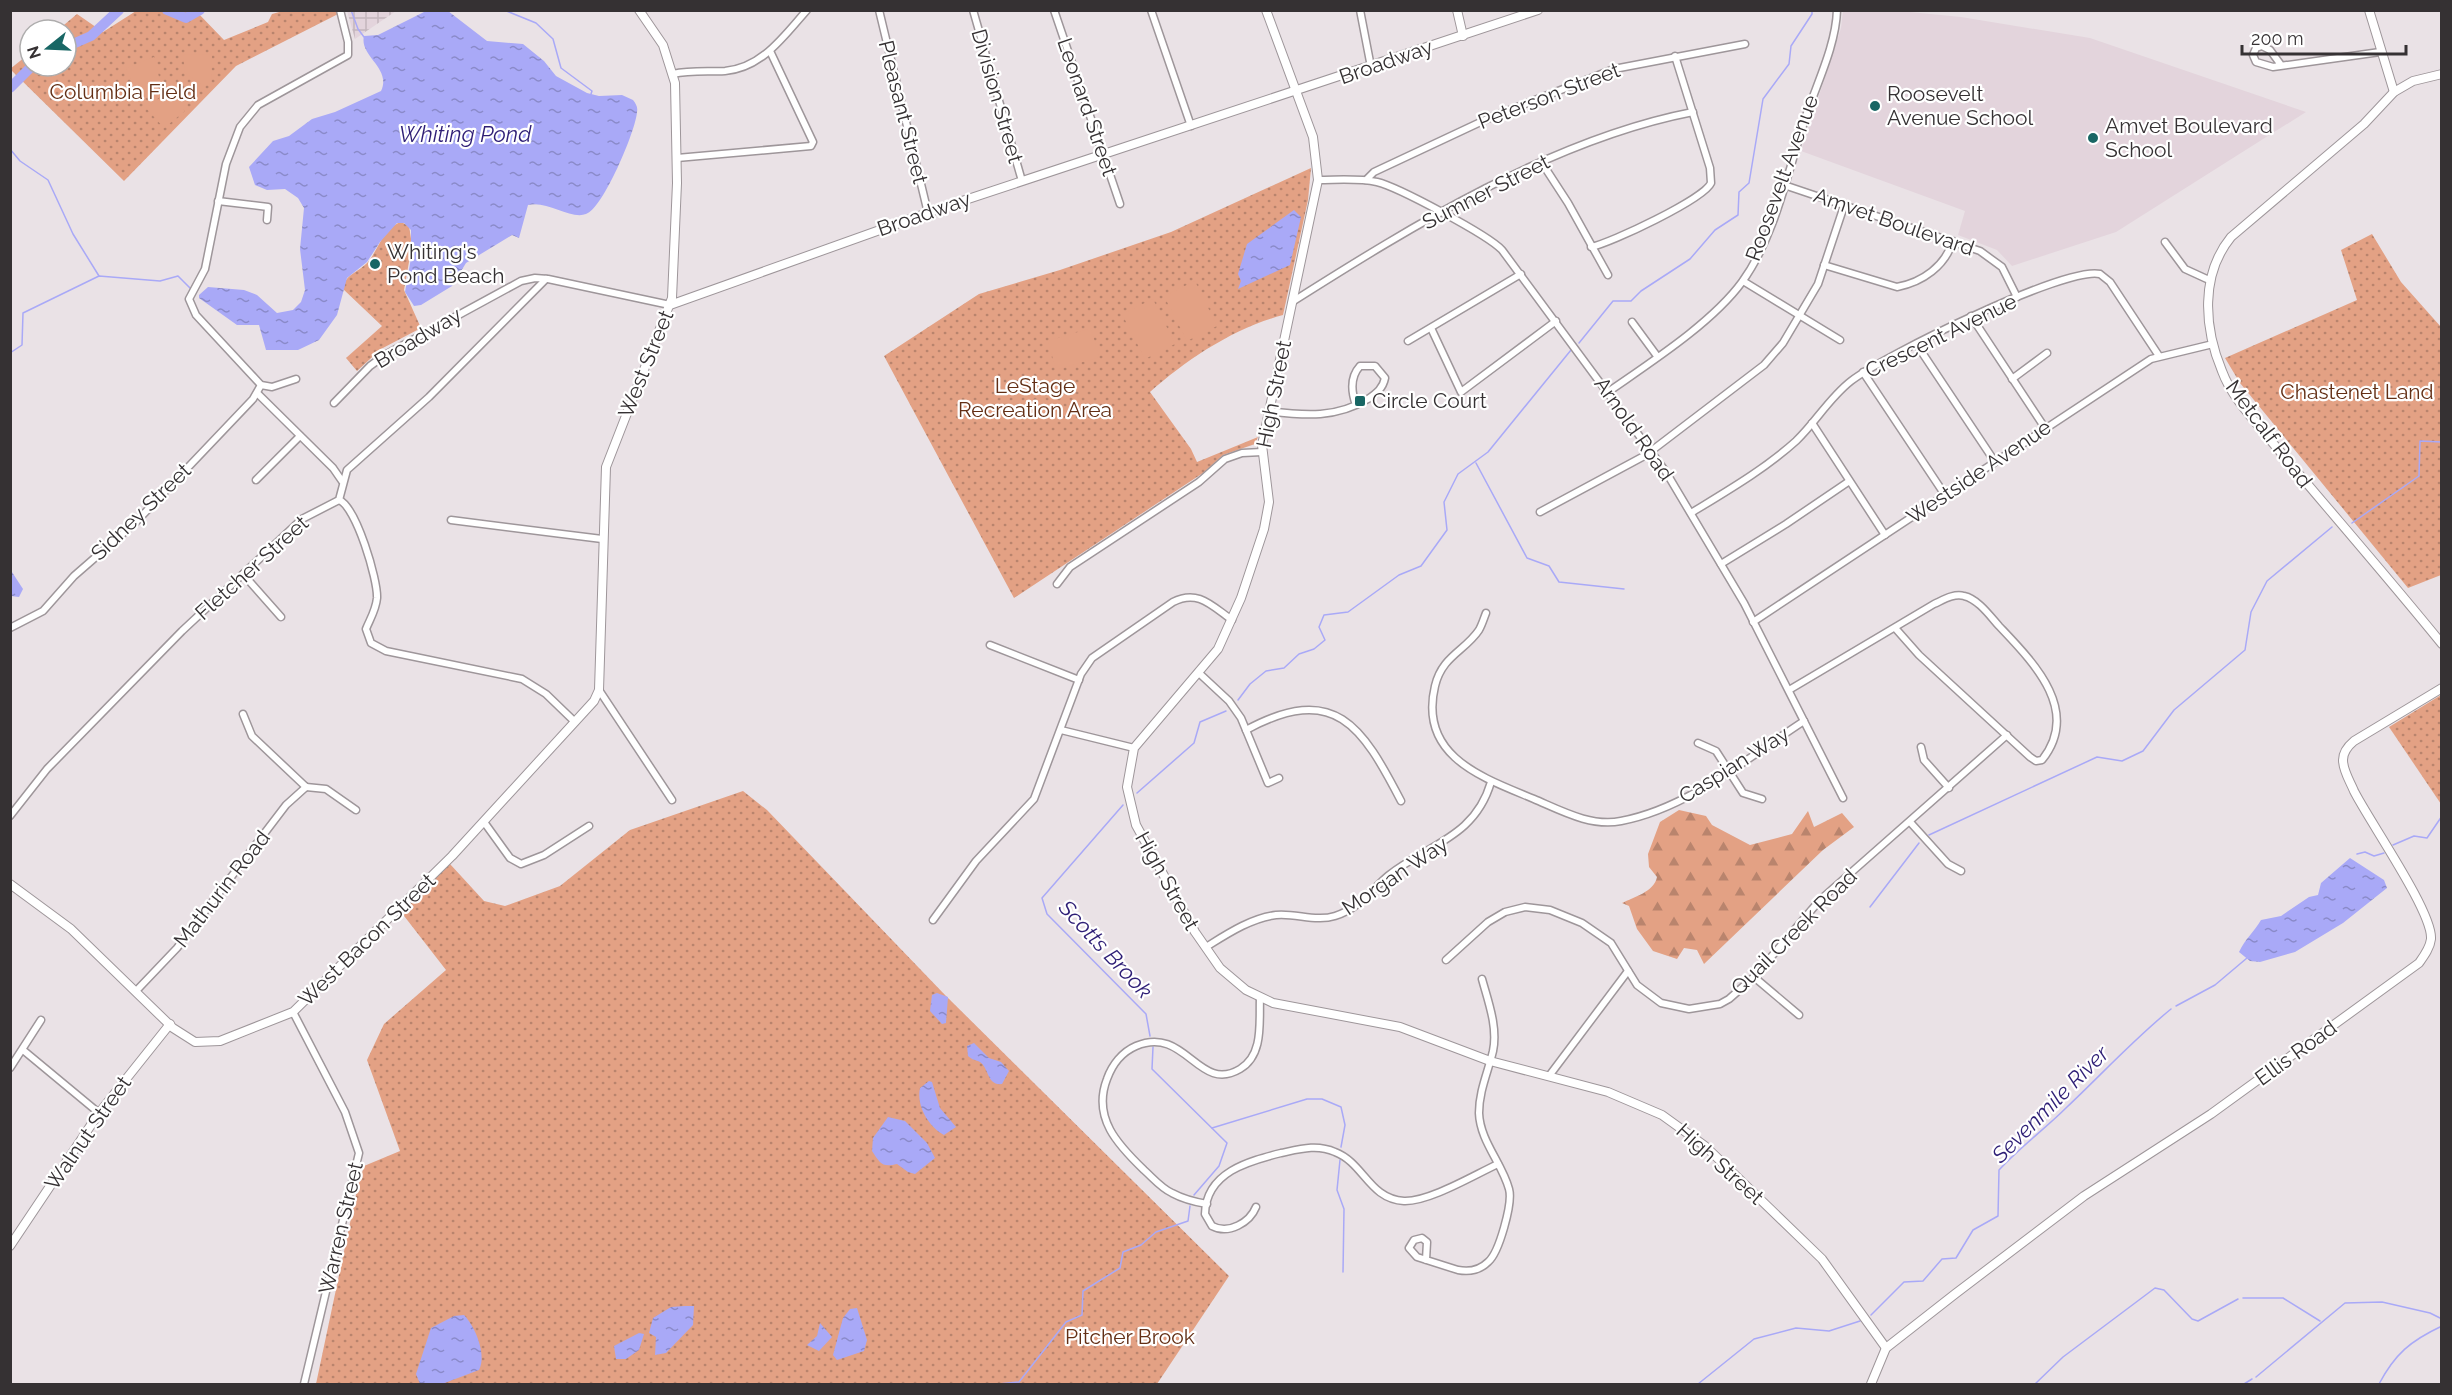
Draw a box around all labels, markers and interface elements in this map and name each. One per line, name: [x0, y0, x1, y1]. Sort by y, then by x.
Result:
north arrow: [18, 18, 78, 78]
scale bar: [2242, 18, 2406, 56]
street label: Division Street: [966, 26, 1029, 166]
text: 200 m: [2251, 28, 2304, 49]
street label: Broadway: [1336, 34, 1436, 89]
street label: Leonard Street: [1052, 35, 1123, 179]
street label: Pleasant Street: [874, 38, 933, 186]
text: N: [23, 44, 45, 61]
street label: Peterson Street: [1474, 57, 1623, 134]
park label: Columbia Field: [50, 79, 196, 104]
place label: Roosevelt Avenue School: [1887, 81, 2034, 130]
street label: Roosevelt Avenue: [1740, 91, 1823, 264]
marker: Roosevelt Avenue School: [1868, 99, 1882, 113]
place label: Amvet Boulevard School: [2105, 113, 2273, 162]
water label: Whiting Pond: [399, 121, 532, 147]
marker: Amvet Boulevard School: [2086, 131, 2100, 145]
street label: Sumner Street: [1418, 149, 1554, 234]
street label: Amvet Boulevard: [1811, 182, 1978, 261]
street label: Broadway: [874, 186, 974, 241]
place label: Whiting's Pond Beach: [387, 239, 505, 288]
marker: Whiting's Pond Beach: [368, 257, 382, 271]
street label: Crescent Avenue: [1861, 288, 2021, 383]
street label: Broadway: [370, 302, 466, 373]
street label: West Street: [613, 306, 678, 421]
street label: High Street: [1251, 338, 1296, 450]
street label: Arnold Road: [1590, 372, 1679, 485]
park label: LeStage Recreation Area: [958, 373, 1112, 422]
street label: Metcalf Road: [2221, 375, 2318, 492]
park label: Chastenet Land: [2280, 379, 2434, 404]
place label: Circle Court: [1372, 388, 1487, 413]
marker: Circle Court: [1353, 394, 1367, 408]
street label: Westside Avenue: [1902, 414, 2056, 529]
street label: Sidney Street: [86, 458, 196, 565]
street label: Fletcher Street: [190, 510, 313, 625]
street label: Caspian Way: [1674, 721, 1793, 808]
street label: Mathurin Road: [168, 825, 275, 952]
street label: High Street: [1130, 827, 1205, 934]
street label: Morgan Way: [1337, 831, 1452, 920]
street label: Quail Creek Road: [1726, 864, 1862, 1000]
street label: West Bacon Street: [293, 868, 440, 1011]
water label: Scotts Brook: [1053, 894, 1158, 1004]
street label: Ellis Road: [2250, 1015, 2341, 1091]
water label: Sevenmile River: [1986, 1039, 2115, 1168]
street label: Walnut Street: [39, 1071, 136, 1194]
street label: High Street: [1672, 1118, 1769, 1209]
street label: Warren Street: [313, 1159, 368, 1296]
park label: Pitcher Brook: [1065, 1324, 1195, 1349]

